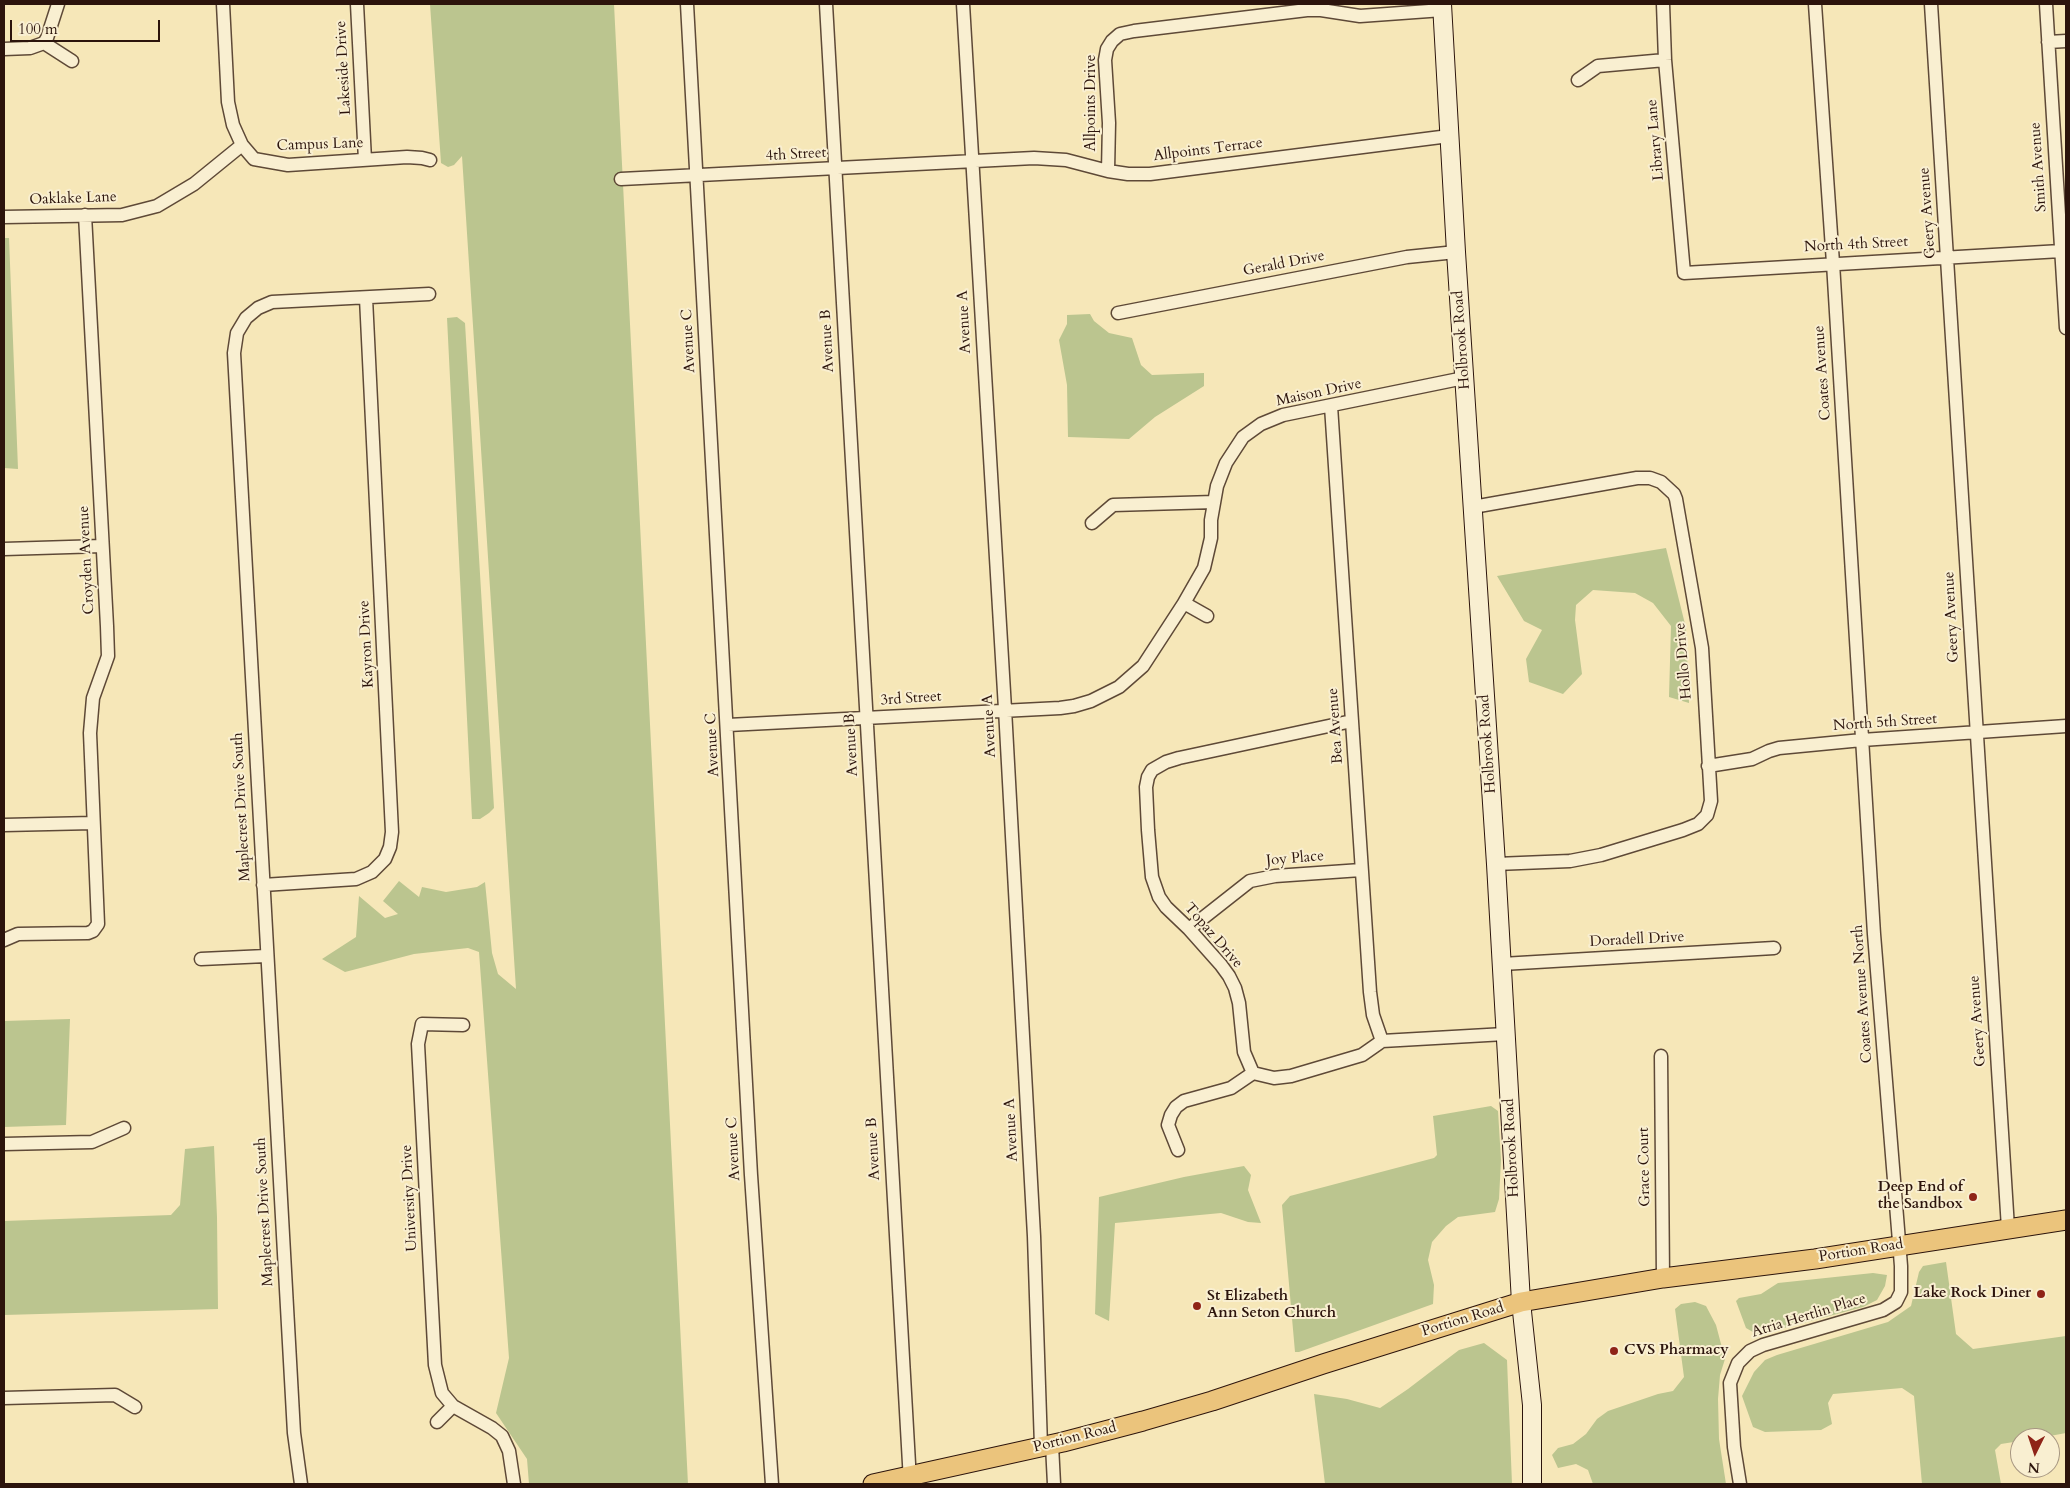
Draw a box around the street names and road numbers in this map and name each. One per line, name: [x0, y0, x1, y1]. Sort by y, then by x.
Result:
street label: Lakeside Drive: [333, 20, 355, 116]
street label: Allpoints Drive: [1083, 54, 1101, 152]
street label: Library Lane: [1643, 99, 1669, 181]
street label: Smith Avenue: [2027, 121, 2051, 213]
street label: Campus Lane: [276, 134, 364, 156]
street label: Allpoints Terrace: [1152, 134, 1264, 166]
street label: 4th Street: [765, 144, 827, 166]
street label: Geery Avenue: [1916, 167, 1940, 259]
street label: Oaklake Lane: [29, 188, 117, 210]
street label: North 4th Street: [1804, 233, 1908, 257]
street label: Gerald Drive: [1242, 247, 1326, 281]
street label: Avenue A: [954, 290, 976, 354]
street label: Holbrook Road: [1450, 290, 1474, 390]
street label: Avenue C: [678, 309, 700, 373]
street label: Avenue B: [817, 309, 839, 373]
street label: Coates Avenue: [1811, 325, 1835, 421]
street label: Maison Drive: [1275, 375, 1363, 411]
street label: Croyden Avenue: [75, 505, 99, 615]
street label: Geery Avenue: [1941, 571, 1963, 663]
street label: Kayron Drive: [356, 600, 378, 688]
street label: Hollo Drive: [1672, 622, 1696, 700]
street label: Bea Avenue: [1324, 687, 1348, 765]
street label: 3rd Street: [880, 688, 942, 710]
street label: Avenue A: [979, 694, 1001, 758]
street label: Holbrook Road: [1476, 694, 1500, 794]
street label: North 5th Street: [1832, 710, 1938, 736]
street label: Avenue C: [702, 713, 724, 777]
street label: Avenue B: [841, 713, 863, 777]
street label: Maplecrest Drive South: [229, 732, 255, 882]
street label: Joy Place: [1265, 848, 1325, 870]
street label: Topaz Drive: [1180, 900, 1246, 972]
street label: Coates Avenue North: [1849, 924, 1877, 1064]
street label: Doradell Drive: [1589, 929, 1685, 951]
street label: Geery Avenue: [1966, 975, 1990, 1067]
street label: Avenue A: [1001, 1098, 1023, 1162]
street label: Holbrook Road: [1500, 1098, 1524, 1198]
street label: Avenue C: [723, 1117, 745, 1181]
street label: Avenue B: [863, 1117, 885, 1181]
street label: Grace Court: [1635, 1127, 1655, 1207]
street label: Maplecrest Drive South: [252, 1137, 278, 1287]
street label: University Drive: [398, 1144, 422, 1252]
street label: Portion Road: [1818, 1235, 1904, 1267]
street label: Atria Hertlin Place: [1750, 1290, 1868, 1342]
street label: Portion Road: [1420, 1299, 1506, 1341]
street label: Portion Road: [1032, 1419, 1118, 1457]

